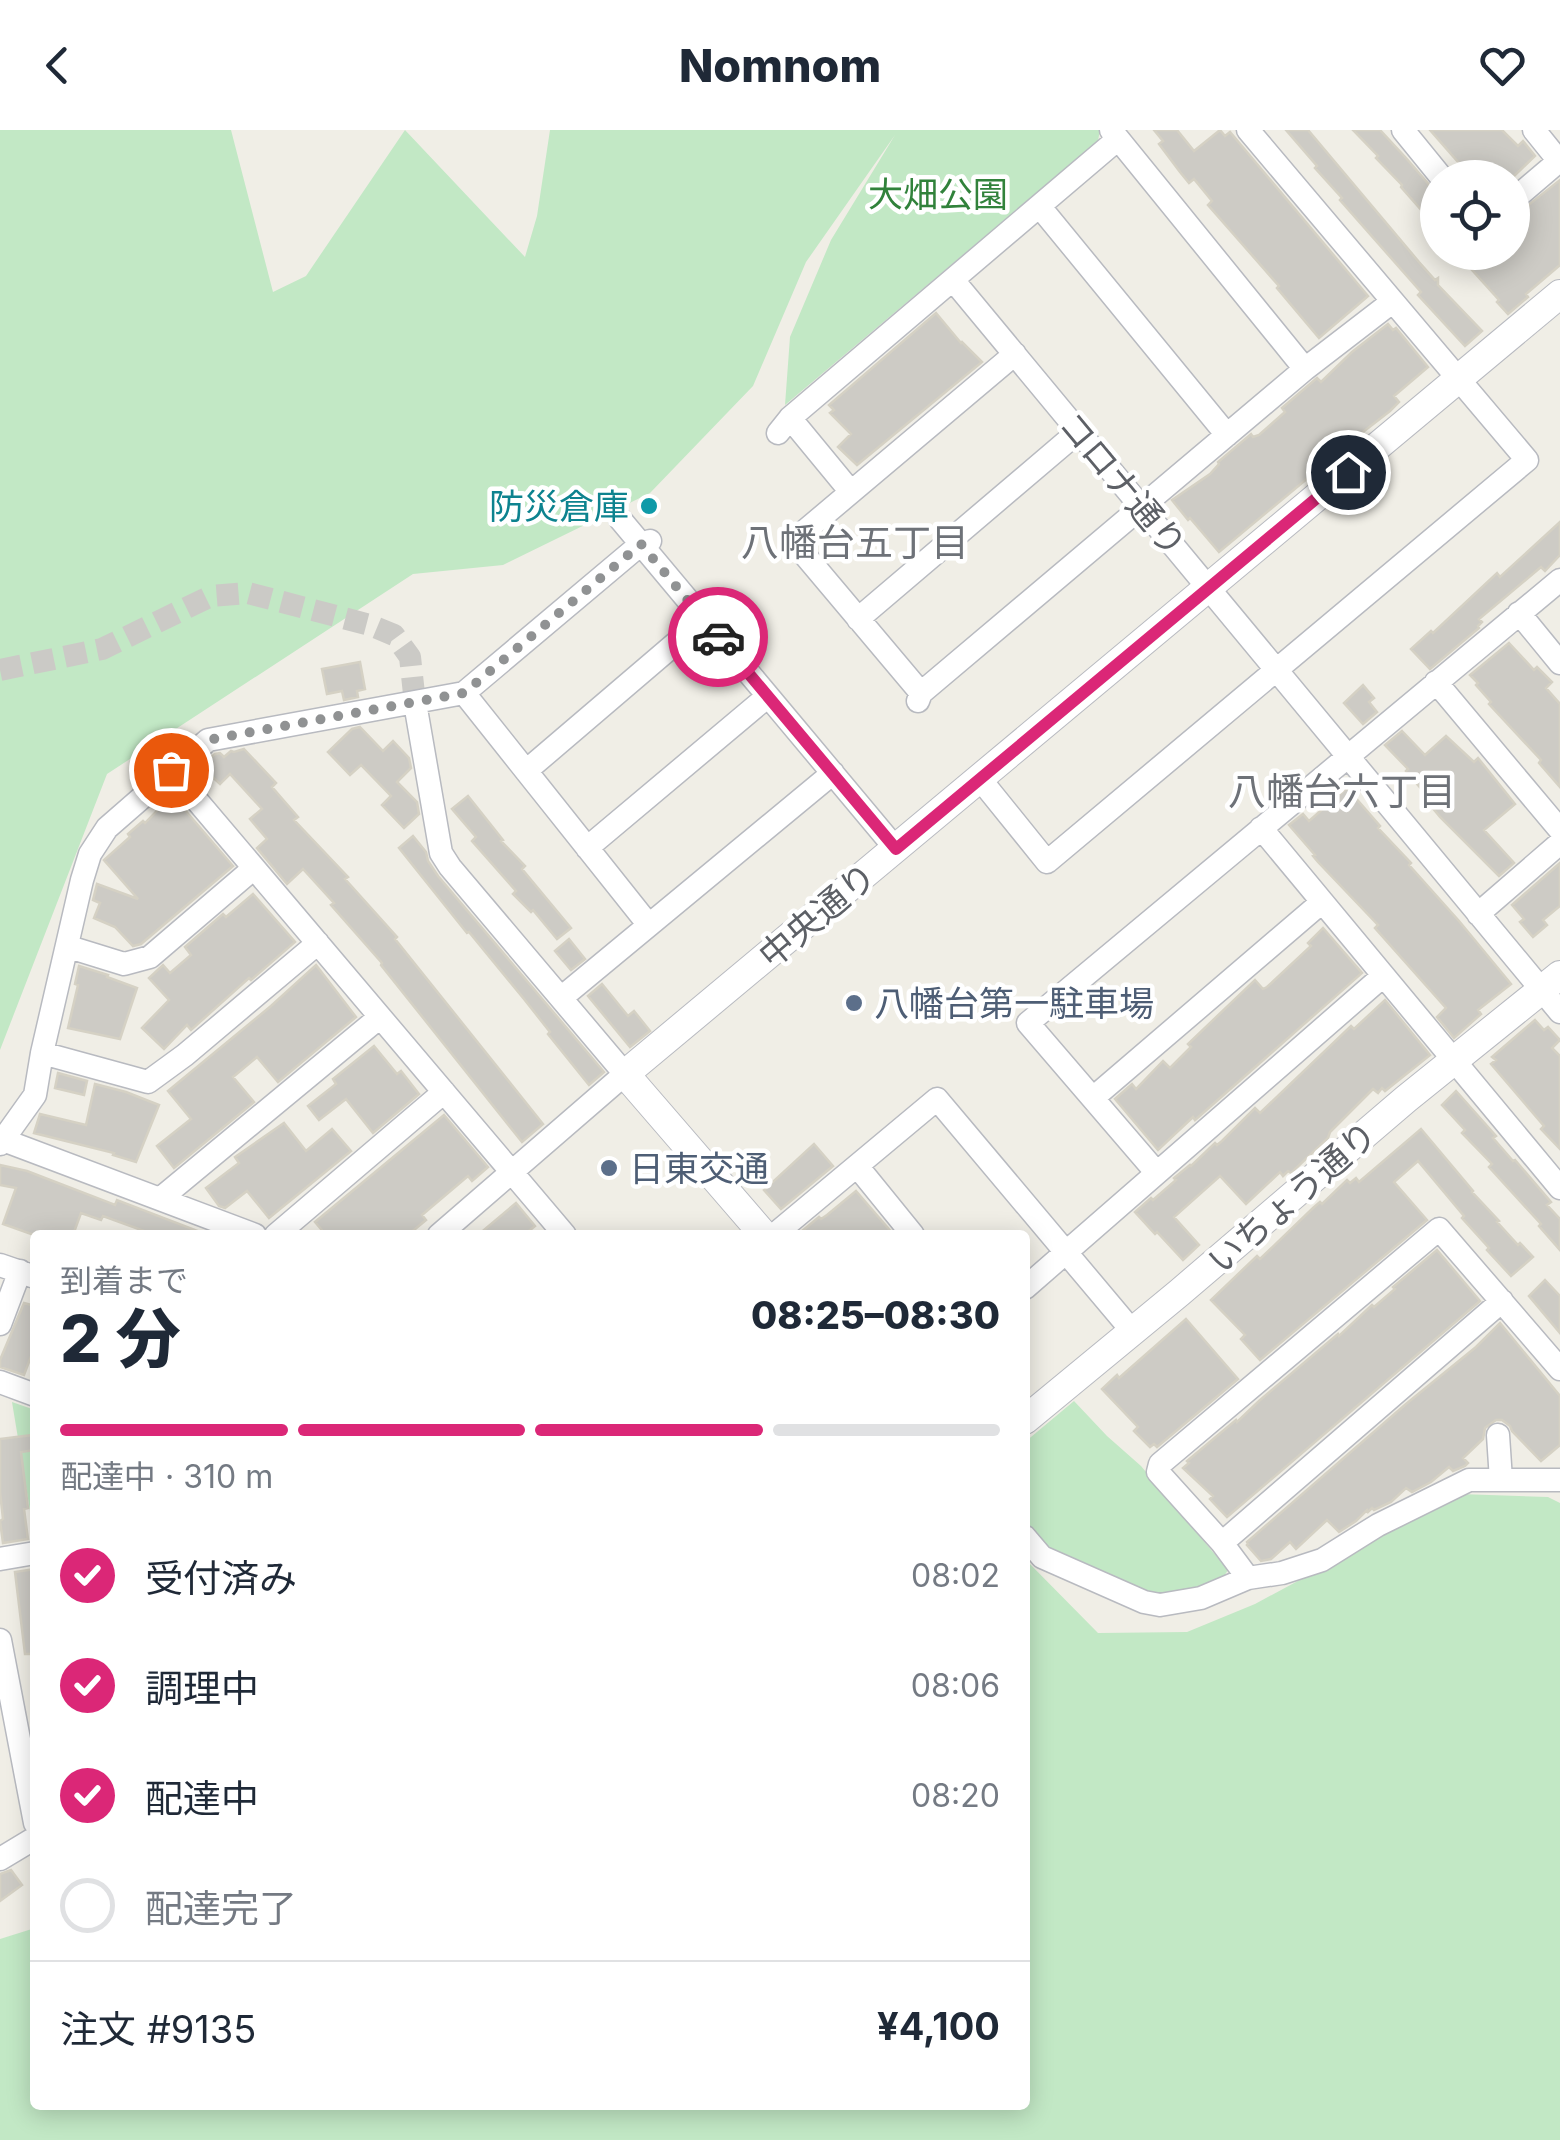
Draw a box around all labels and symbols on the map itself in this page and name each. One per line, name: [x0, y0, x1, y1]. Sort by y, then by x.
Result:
park label: 大畑公園: [868, 173, 1008, 215]
street label: コロナ通り: [1051, 403, 1195, 565]
pin: [1306, 430, 1391, 515]
place label: 防災倉庫: [489, 485, 629, 527]
marker: 防災倉庫: [638, 495, 660, 517]
district label: 八幡台五丁目: [741, 519, 969, 565]
courier: [668, 587, 768, 687]
pin: [129, 728, 214, 813]
district label: 八幡台六丁目: [1228, 768, 1456, 814]
street label: 中央通り: [750, 854, 884, 976]
place label: 八幡台第一駐車場: [874, 982, 1154, 1024]
marker: 八幡台第一駐車場: [843, 992, 865, 1014]
street label: いちょう通り: [1199, 1112, 1385, 1282]
place label: 日東交通: [629, 1147, 769, 1189]
marker: 日東交通: [598, 1157, 620, 1179]

